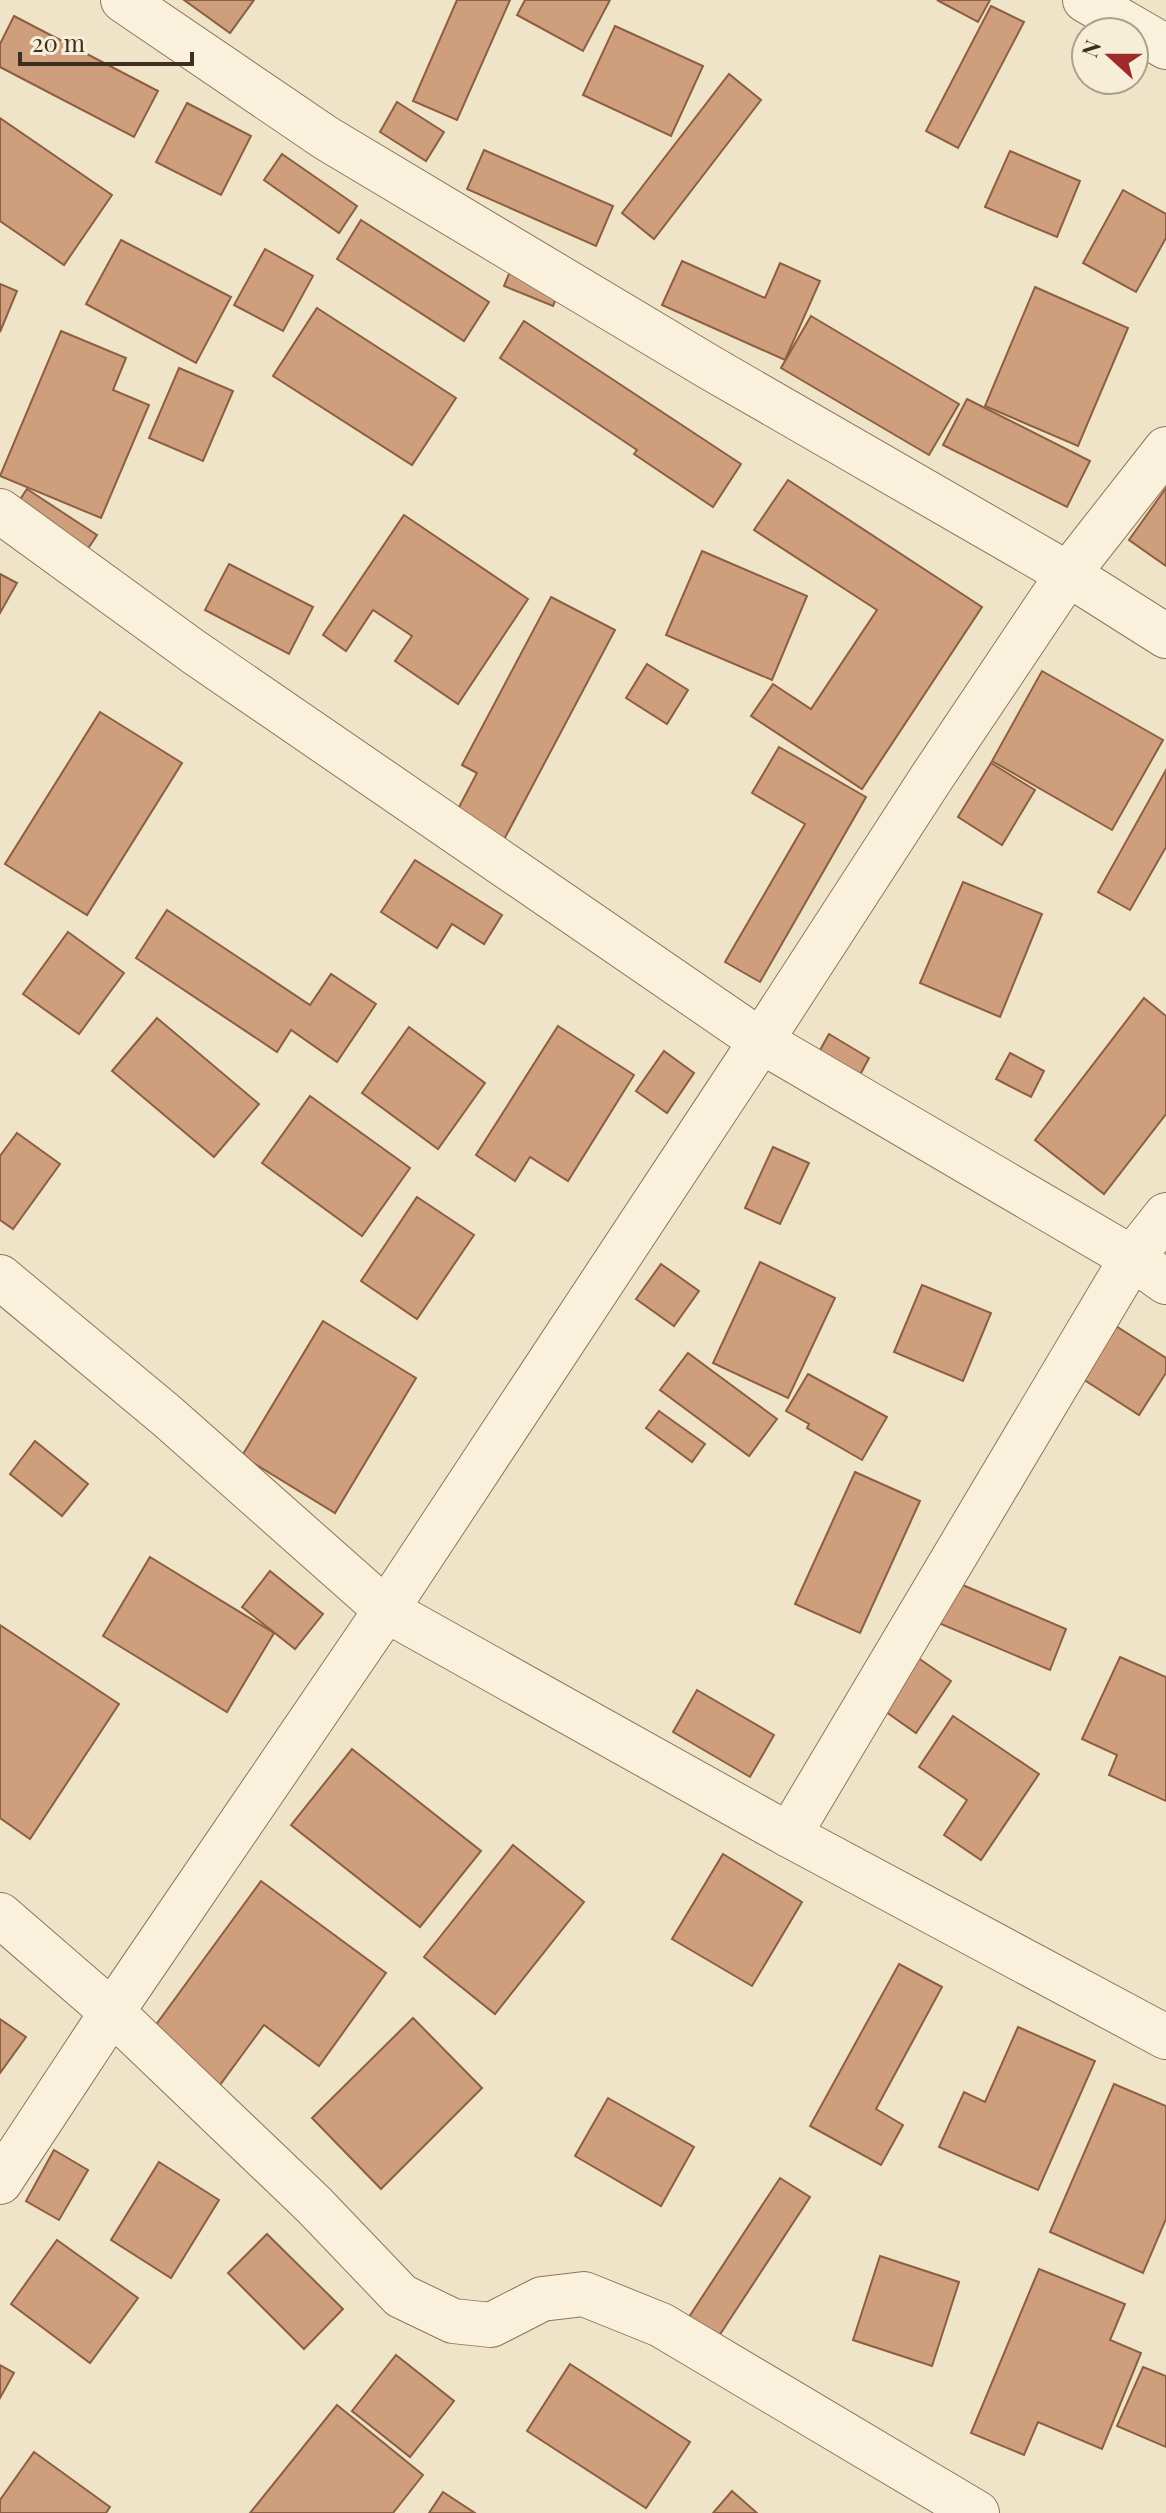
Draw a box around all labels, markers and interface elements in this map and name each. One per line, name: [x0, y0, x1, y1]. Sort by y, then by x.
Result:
scale bar: [20, 16, 192, 66]
north arrow: [1070, 16, 1150, 96]
text: 20 m: [32, 26, 85, 58]
text: N: [1074, 36, 1107, 61]

